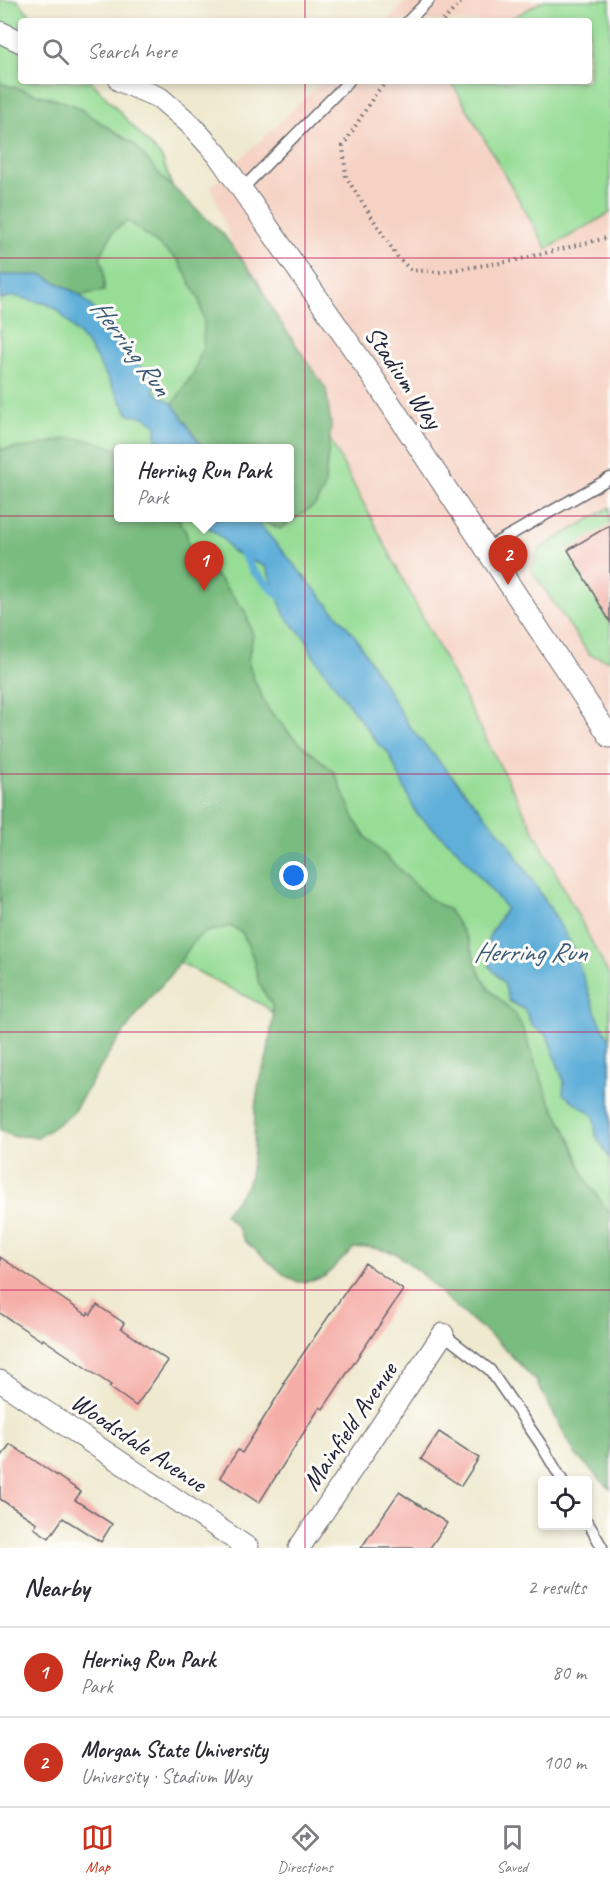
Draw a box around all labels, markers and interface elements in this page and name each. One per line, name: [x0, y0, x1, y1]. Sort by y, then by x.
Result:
search box: [18, 18, 592, 84]
icon: search: [39, 35, 72, 68]
text: Search here: [87, 37, 177, 65]
water label: Herring Run: [83, 292, 180, 405]
street label: Stadium Way: [357, 320, 451, 437]
popup: [114, 444, 294, 522]
text: Herring Run Park: [137, 457, 271, 485]
text: Park: [137, 485, 169, 510]
pin: 2: [488, 536, 528, 585]
pin: 1: [184, 542, 224, 591]
your location: [279, 861, 308, 890]
water label: Herring Run: [474, 935, 589, 969]
street label: Mainfield Avenue: [294, 1355, 405, 1497]
street label: Woodsdale Avenue: [65, 1385, 215, 1501]
map controls: [538, 1476, 592, 1530]
button: locate: [538, 1476, 592, 1530]
text: Nearby: [24, 1571, 89, 1604]
text: 2 results: [527, 1575, 586, 1600]
text: Herring Run Park: [81, 1646, 215, 1674]
text: 1: [39, 1660, 48, 1685]
text: 80 m: [552, 1660, 586, 1685]
text: Park: [81, 1674, 113, 1699]
text: Morgan State University: [81, 1736, 268, 1764]
text: 2: [39, 1750, 48, 1775]
text: 100 m: [543, 1750, 586, 1775]
text: University · Stadium Way: [81, 1764, 251, 1789]
tab: Map: [81, 1821, 114, 1877]
tab: Directions: [277, 1821, 333, 1877]
tab: Saved: [496, 1821, 529, 1877]

